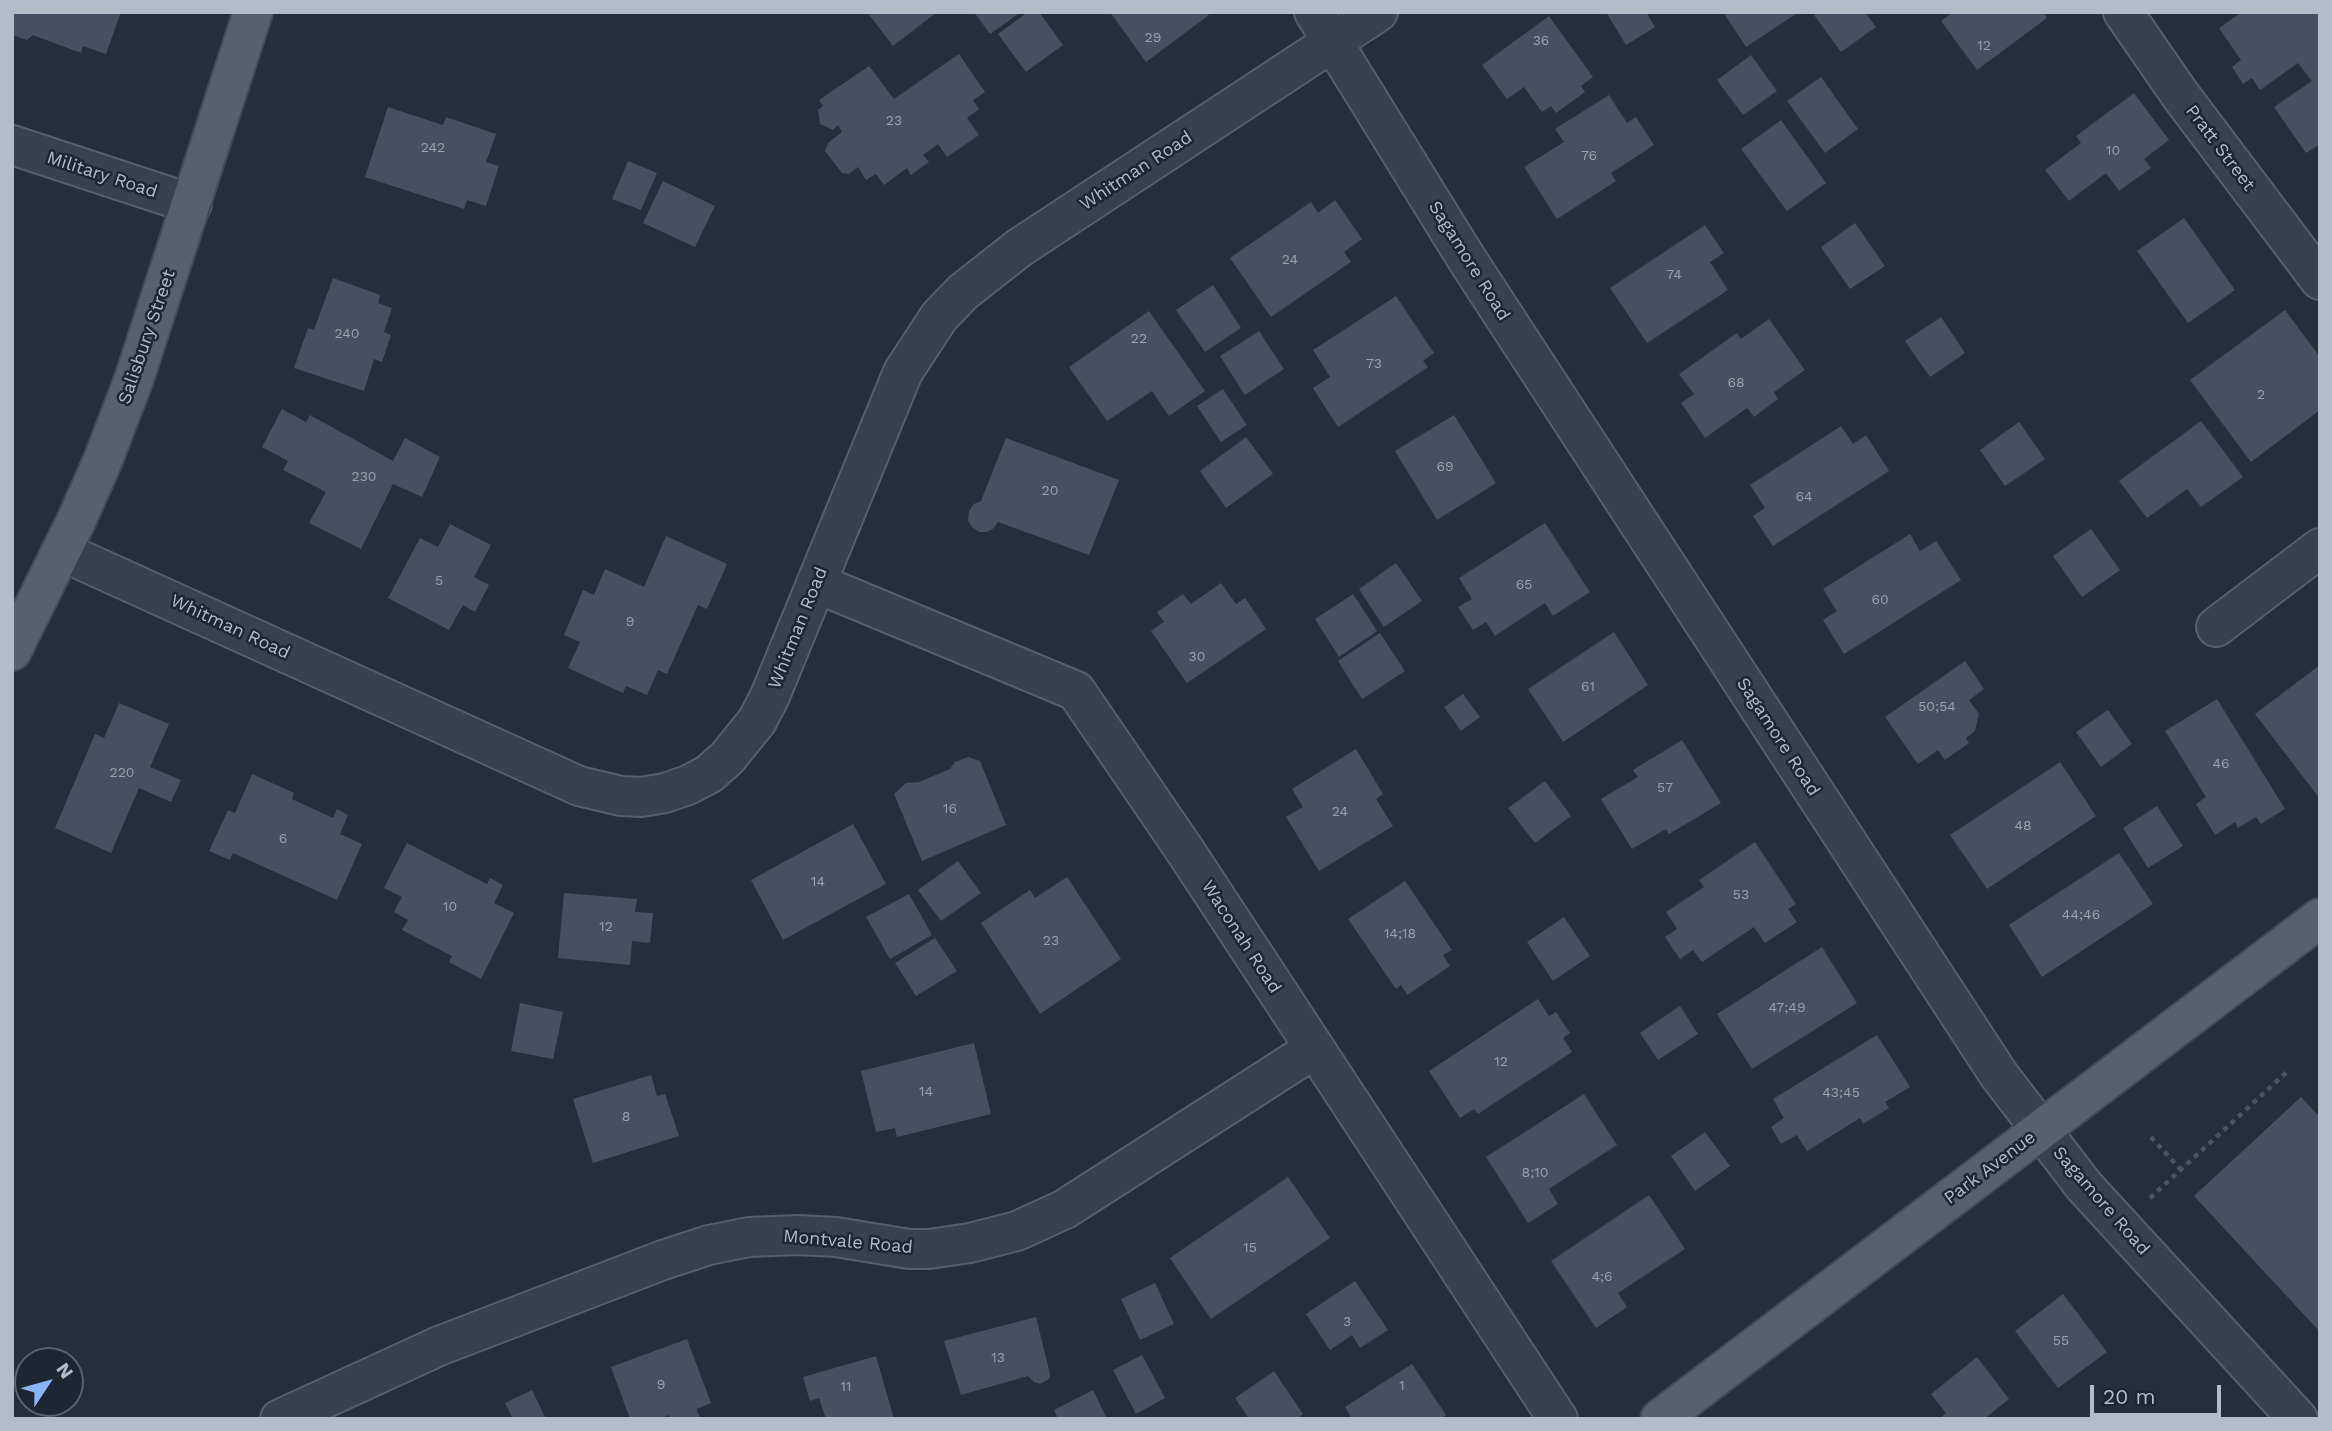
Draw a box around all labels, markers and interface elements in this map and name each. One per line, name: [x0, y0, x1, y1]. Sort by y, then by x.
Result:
house number: 29: [1145, 30, 1161, 46]
house number: 36: [1533, 33, 1549, 49]
house number: 12: [1977, 38, 1991, 54]
street label: Pratt Street: [2181, 101, 2259, 195]
house number: 23: [886, 113, 902, 129]
street label: Whitman Road: [1076, 127, 1196, 215]
house number: 242: [421, 140, 445, 156]
house number: 10: [2106, 143, 2120, 159]
street label: Military Road: [44, 147, 160, 203]
house number: 76: [1581, 148, 1597, 164]
street label: Sagamore Road: [1424, 197, 1514, 325]
house number: 24: [1282, 252, 1298, 268]
street label: Salisbury Street: [114, 267, 180, 407]
house number: 74: [1666, 267, 1682, 283]
house number: 240: [334, 326, 360, 342]
house number: 22: [1131, 331, 1147, 347]
house number: 73: [1366, 356, 1382, 372]
house number: 68: [1727, 375, 1745, 391]
house number: 2: [2257, 387, 2265, 403]
house number: 69: [1436, 459, 1454, 475]
house number: 230: [351, 469, 377, 485]
house number: 20: [1042, 483, 1058, 499]
house number: 64: [1795, 489, 1813, 505]
street label: Whitman Road: [764, 564, 832, 692]
house number: 5: [435, 573, 443, 589]
house number: 65: [1516, 577, 1532, 593]
street label: Whitman Road: [167, 590, 293, 664]
house number: 60: [1871, 592, 1889, 608]
house number: 9: [626, 614, 634, 630]
house number: 30: [1189, 649, 1205, 665]
street label: Sagamore Road: [1732, 674, 1824, 800]
house number: 61: [1581, 679, 1595, 695]
house number: 50;54: [1918, 699, 1956, 715]
house number: 46: [2212, 756, 2230, 772]
house number: 220: [109, 765, 135, 781]
house number: 57: [1657, 780, 1673, 796]
house number: 16: [943, 801, 957, 817]
house number: 24: [1332, 804, 1348, 820]
house number: 48: [2014, 818, 2032, 834]
house number: 6: [279, 831, 287, 847]
house number: 14: [811, 874, 825, 890]
street label: Waconah Road: [1196, 877, 1286, 997]
house number: 53: [1733, 887, 1749, 903]
house number: 10: [443, 899, 457, 915]
house number: 44;46: [2062, 907, 2100, 923]
house number: 12: [599, 919, 613, 935]
house number: 14;18: [1384, 926, 1416, 942]
house number: 23: [1043, 933, 1059, 949]
house number: 47;49: [1768, 1000, 1806, 1016]
house number: 12: [1494, 1054, 1508, 1070]
house number: 14: [919, 1084, 933, 1100]
house number: 43;45: [1822, 1085, 1860, 1101]
house number: 8: [622, 1109, 630, 1125]
street label: Park Avenue: [1940, 1127, 2040, 1209]
street label: Sagamore Road: [2048, 1142, 2154, 1260]
house number: 8;10: [1522, 1165, 1548, 1181]
street label: Montvale Road: [782, 1226, 914, 1258]
house number: 15: [1243, 1240, 1257, 1256]
house number: 4;6: [1591, 1269, 1613, 1285]
house number: 3: [1343, 1314, 1351, 1330]
house number: 55: [2053, 1333, 2069, 1349]
north arrow: [14, 1347, 84, 1417]
house number: 13: [991, 1350, 1005, 1366]
text: N: [51, 1358, 78, 1383]
scale bar: [2094, 1372, 2225, 1416]
house number: 9: [657, 1377, 665, 1393]
house number: 1: [1399, 1378, 1405, 1394]
house number: 11: [841, 1379, 851, 1395]
text: 20 m: [2103, 1384, 2155, 1409]

